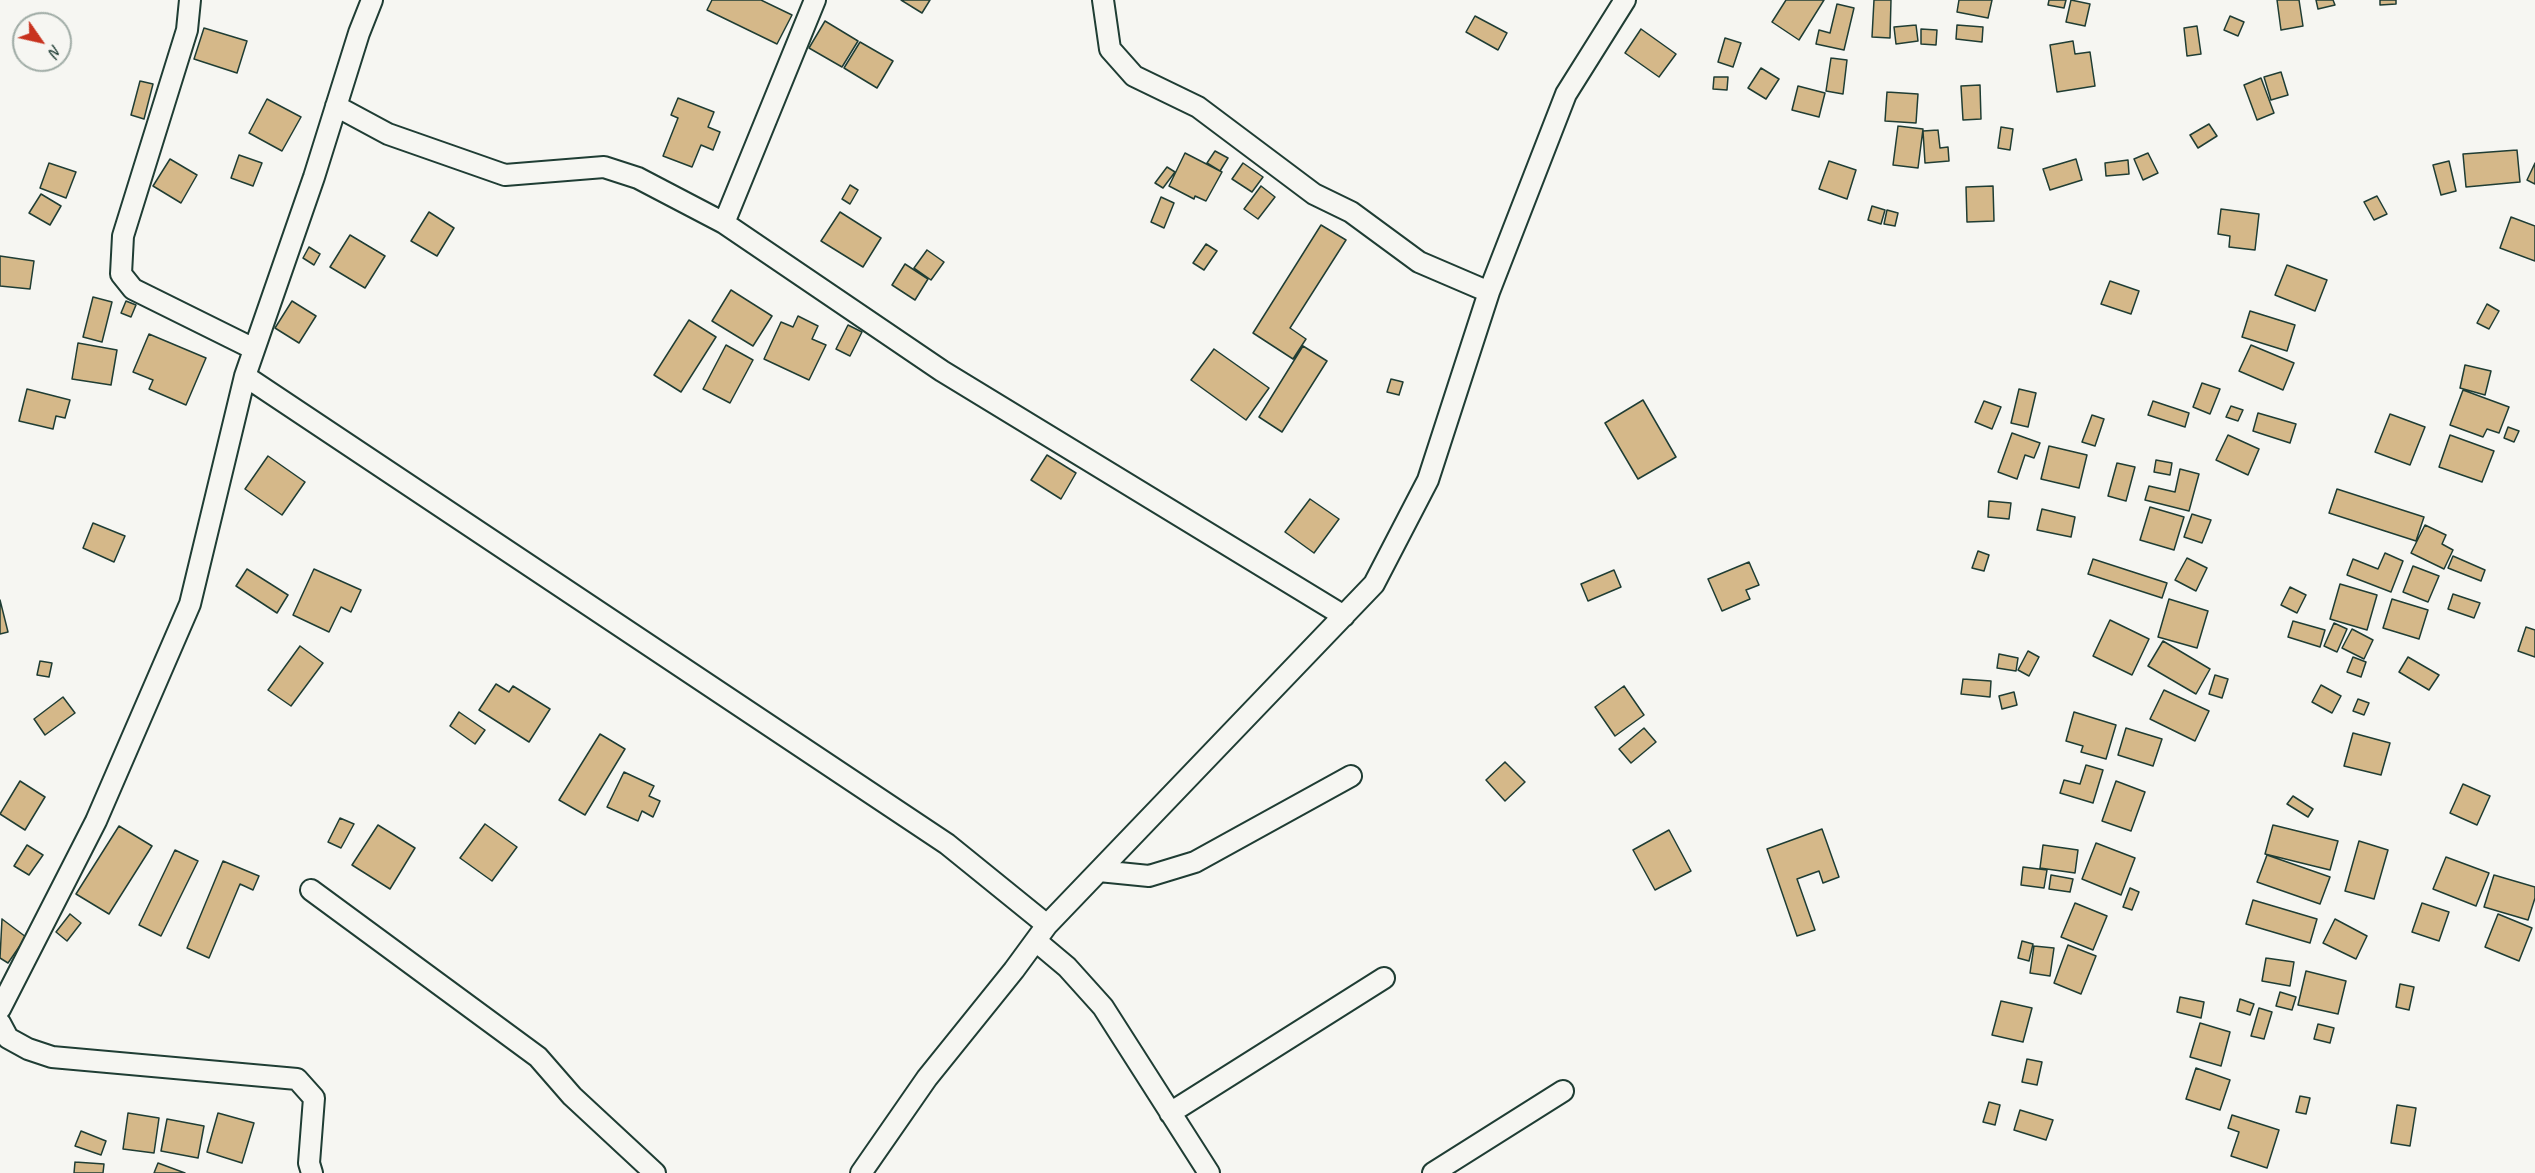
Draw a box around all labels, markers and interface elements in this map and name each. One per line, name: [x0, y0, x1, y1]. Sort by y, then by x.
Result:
north arrow: [12, 12, 72, 72]
text: N: [44, 41, 66, 61]

